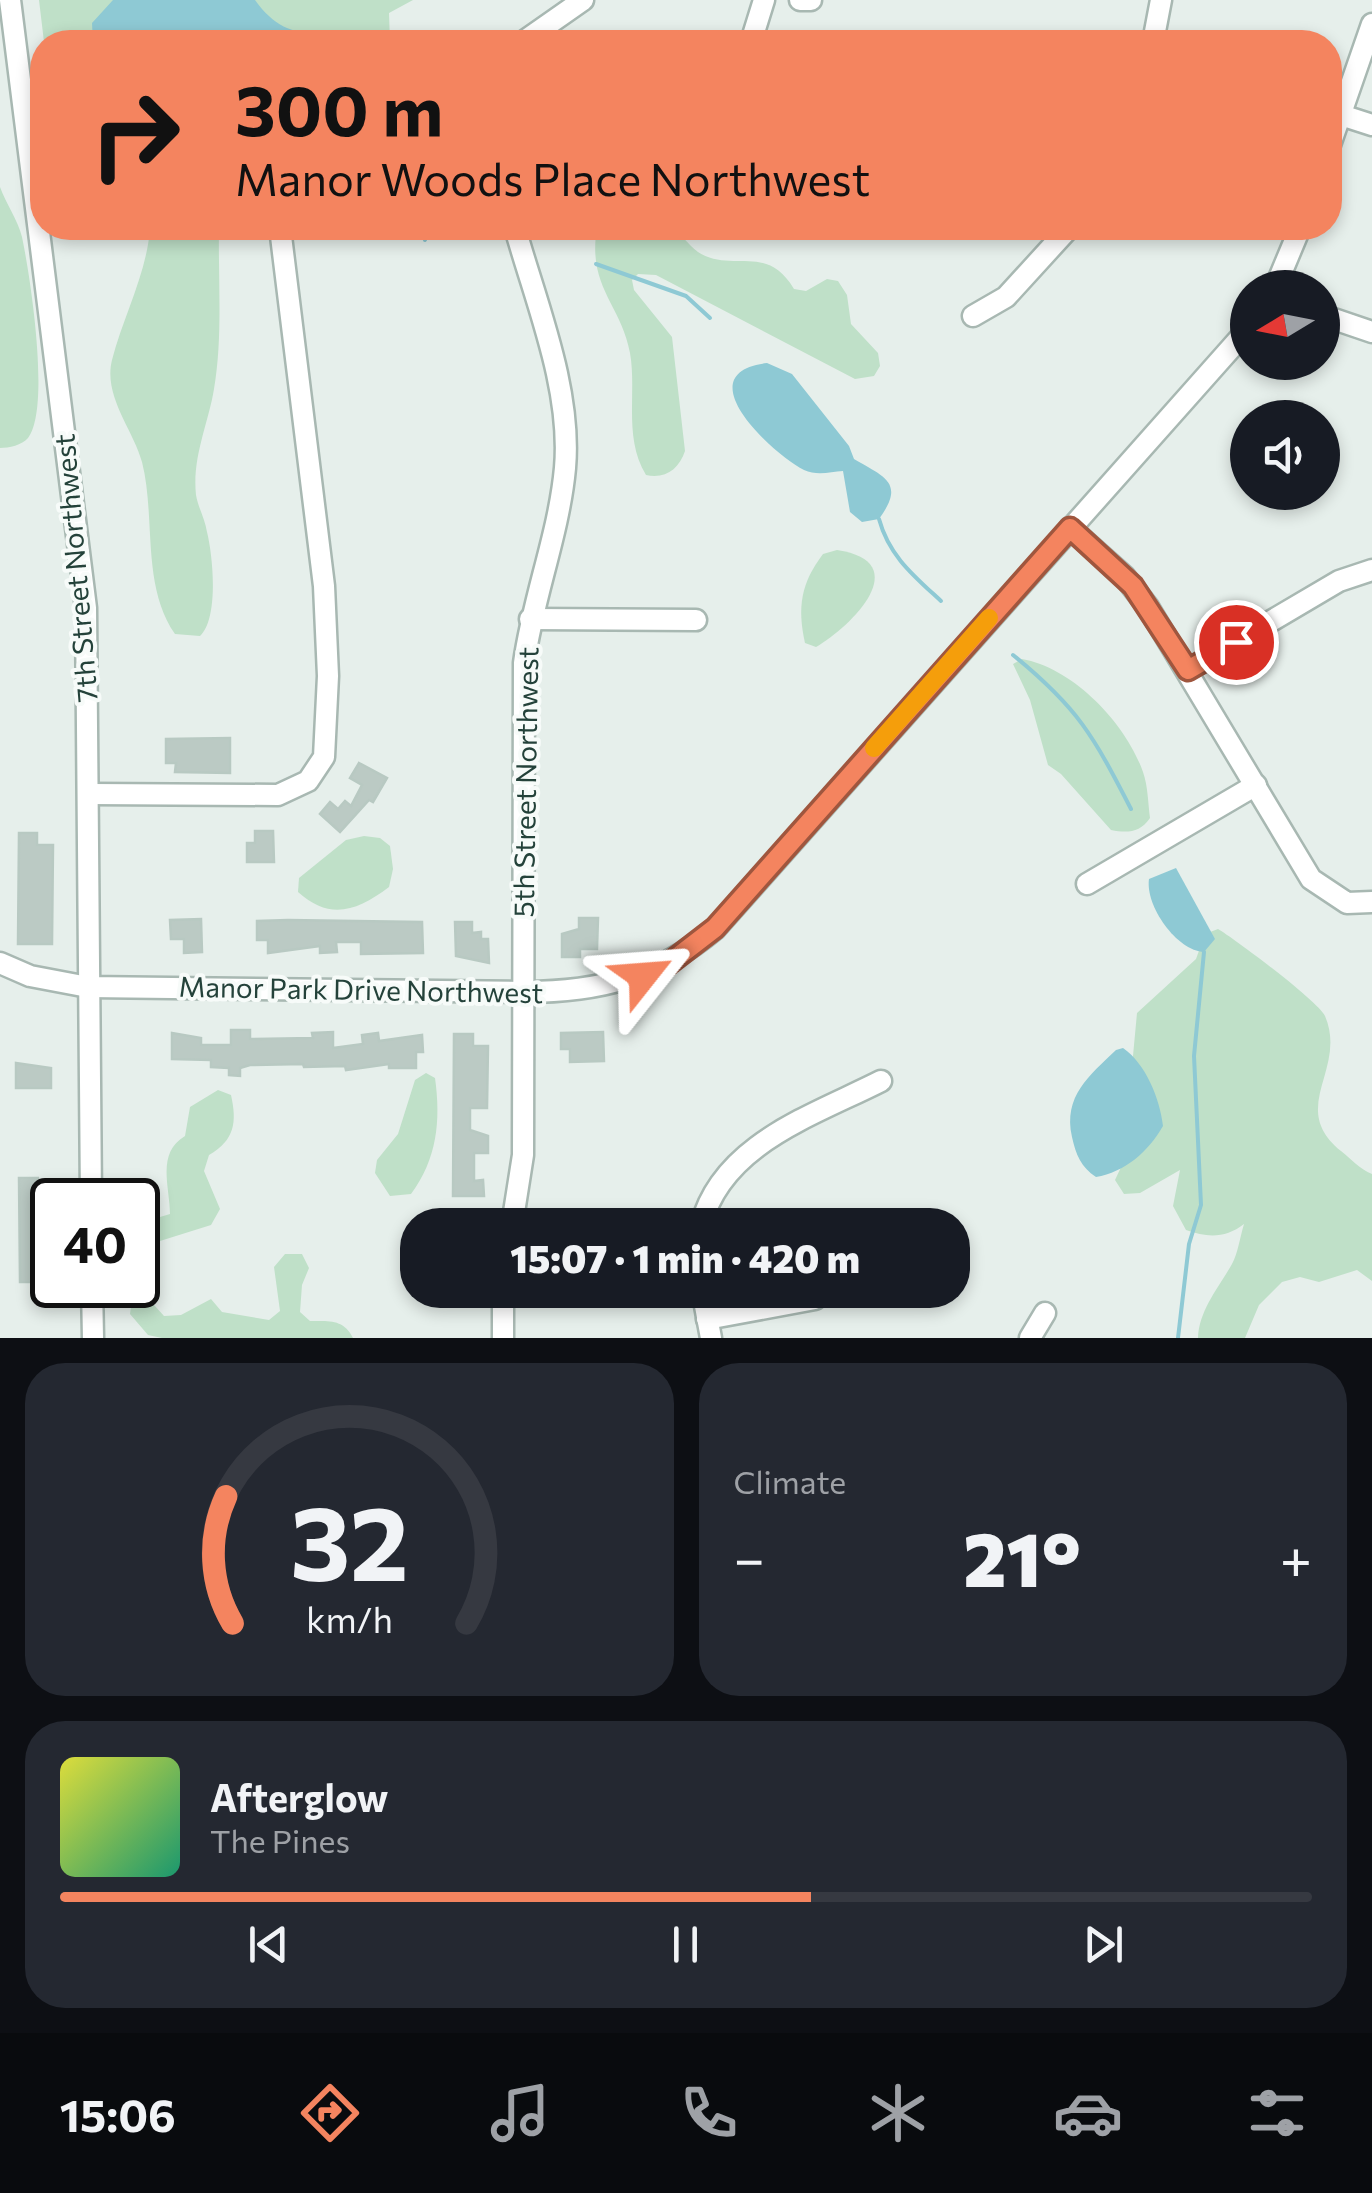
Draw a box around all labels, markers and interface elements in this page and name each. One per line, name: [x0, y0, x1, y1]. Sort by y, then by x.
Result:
text: 300 m: [235, 65, 443, 150]
icon: right: [70, 70, 200, 200]
text: Manor Woods Place Northwest: [235, 150, 870, 205]
north arrow: [1230, 270, 1340, 380]
map controls: [1230, 270, 1340, 510]
button: sound: [1230, 400, 1340, 510]
street label: 7th Street Northwest: [46, 432, 104, 704]
pin: [1194, 600, 1279, 685]
icon: arrive: [1209, 615, 1264, 670]
street label: 5th Street Northwest: [506, 646, 544, 918]
position arrow: [591, 924, 695, 1028]
street label: Manor Park Drive Northwest: [178, 969, 544, 1009]
speed limit sign: 40: [30, 1178, 160, 1308]
text: 15:07 · 1 min · 420 m: [510, 1234, 860, 1281]
text: Climate: [734, 1461, 846, 1501]
text: 32: [290, 1475, 409, 1602]
text: 21°: [963, 1511, 1081, 1602]
text: −: [734, 1523, 765, 1590]
text: +: [1280, 1523, 1312, 1590]
text: km/h: [306, 1597, 393, 1640]
text: Afterglow: [210, 1773, 388, 1820]
text: The Pines: [210, 1820, 350, 1860]
icon: previous: [241, 1917, 296, 1972]
icon: pause: [658, 1917, 713, 1972]
icon: next: [1076, 1917, 1131, 1972]
icon: directions: [295, 2078, 365, 2148]
icon: music: [485, 2078, 555, 2148]
icon: phone: [674, 2078, 744, 2148]
icon: climate: [863, 2078, 933, 2148]
icon: car: [1053, 2078, 1123, 2148]
icon: filters: [1242, 2078, 1312, 2148]
text: 15:06: [60, 2086, 176, 2141]

